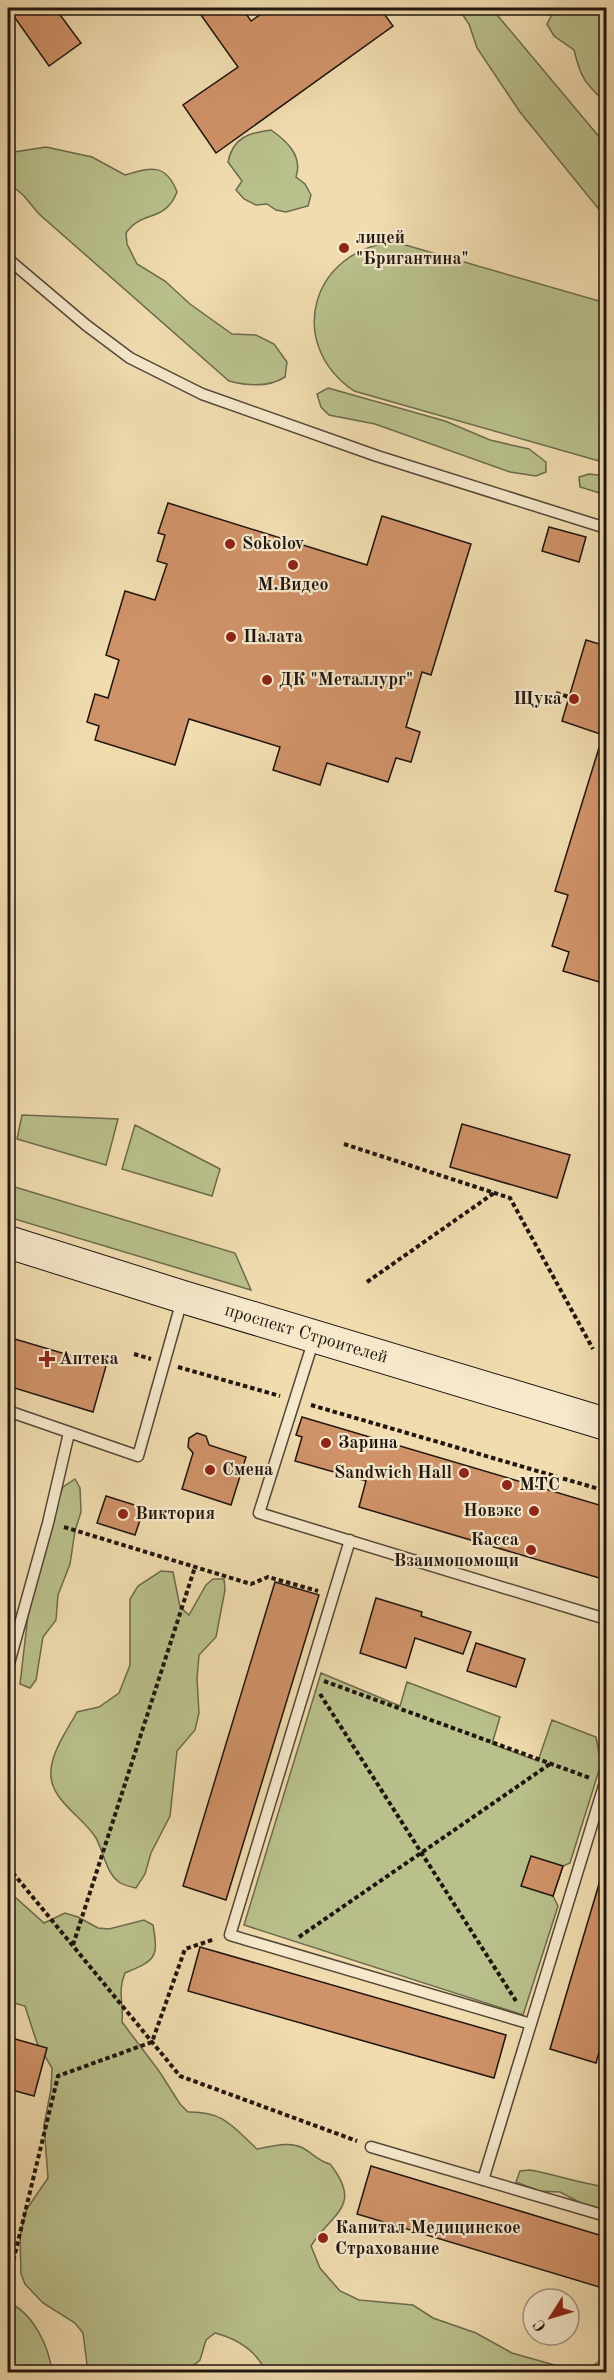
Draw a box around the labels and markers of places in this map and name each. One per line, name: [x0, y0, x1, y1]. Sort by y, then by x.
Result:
place label: лицей "Бригантина": [356, 229, 469, 268]
marker: лицей "Бригантина": [337, 241, 351, 255]
place label: Sokolov: [242, 535, 304, 553]
marker: Sokolov: [223, 537, 237, 551]
marker: М.Видео: [286, 558, 300, 572]
place label: М.Видео: [257, 576, 329, 594]
place label: Палата: [243, 628, 303, 646]
marker: Палата: [224, 630, 238, 644]
place label: ДК "Металлург": [279, 671, 413, 689]
marker: ДК "Металлург": [260, 673, 274, 687]
place label: Щука: [513, 690, 562, 708]
marker: Щука: [567, 692, 581, 706]
place label: Аптека: [59, 1350, 119, 1368]
marker: Аптека: [40, 1352, 54, 1366]
place label: Зарина: [338, 1434, 398, 1452]
marker: Зарина: [319, 1436, 333, 1450]
place label: Смена: [222, 1461, 273, 1479]
marker: Смена: [203, 1463, 217, 1477]
place label: Sandwich Hall: [334, 1464, 452, 1482]
marker: Sandwich Hall: [457, 1466, 471, 1480]
place label: МТС: [519, 1476, 560, 1494]
marker: МТС: [500, 1478, 514, 1492]
place label: Новэкс: [463, 1502, 522, 1520]
marker: Новэкс: [527, 1504, 541, 1518]
place label: Виктория: [135, 1505, 215, 1523]
marker: Виктория: [116, 1507, 130, 1521]
place label: Касса Взаимопомощи: [393, 1531, 519, 1570]
marker: Касса Взаимопомощи: [524, 1543, 538, 1557]
place label: Капитал Медицинское Страхование: [335, 2219, 521, 2258]
marker: Капитал Медицинское Страхование: [316, 2231, 330, 2245]

